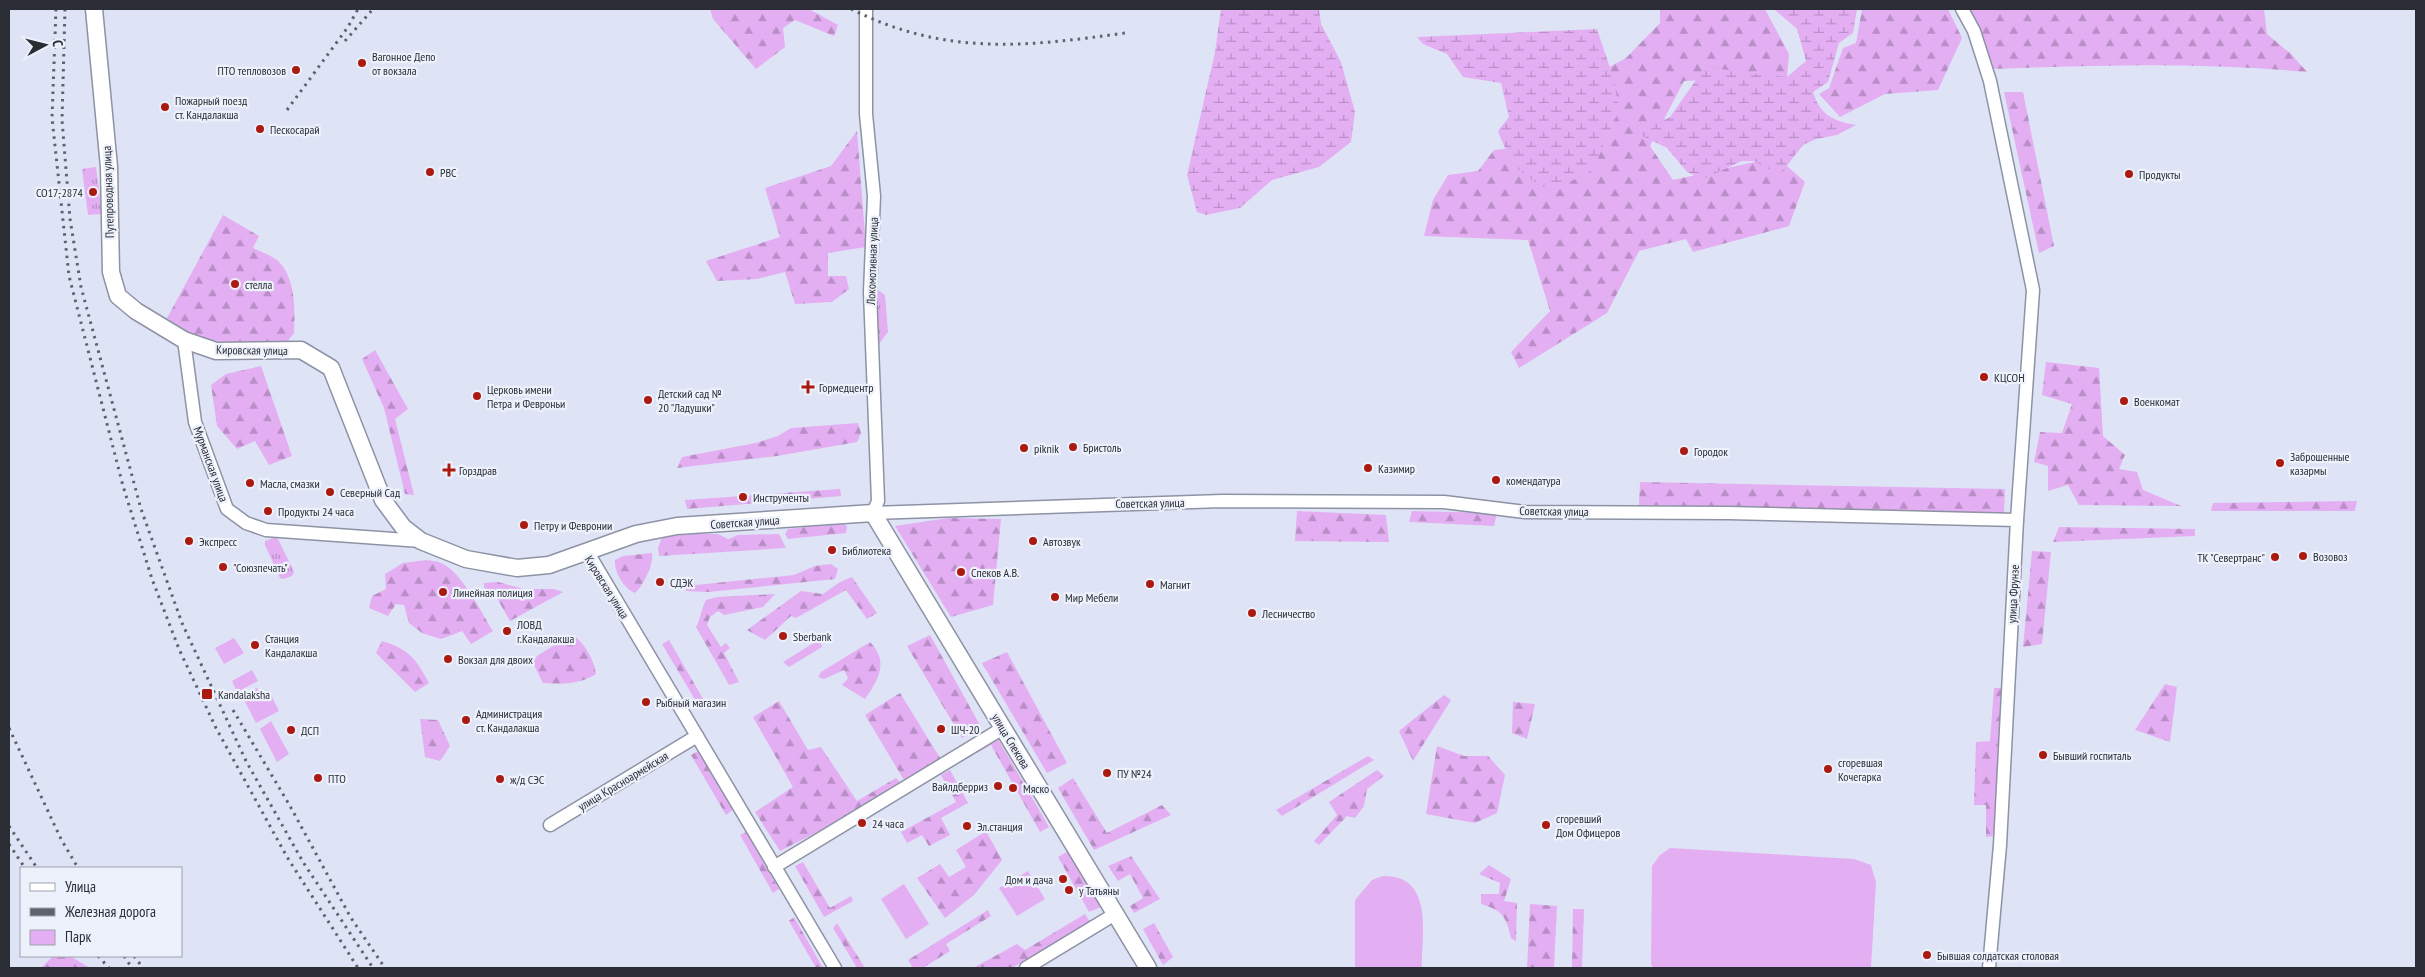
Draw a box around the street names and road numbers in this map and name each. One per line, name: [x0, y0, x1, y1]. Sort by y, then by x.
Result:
street label: Путепроводная улица: [99, 145, 117, 238]
street label: Локомотивная улица: [863, 217, 881, 306]
street label: Кировская улица: [216, 342, 288, 358]
street label: Мурманская улица: [190, 424, 232, 504]
street label: Советская улица: [1115, 495, 1185, 511]
street label: Советская улица: [1519, 503, 1589, 519]
street label: Советская улица: [710, 512, 780, 532]
street label: Кировская улица: [582, 553, 633, 622]
street label: улица Фрунзе: [2004, 564, 2022, 624]
street label: улица Спекова: [989, 711, 1034, 772]
street label: улица Красноармейская: [575, 748, 671, 814]

